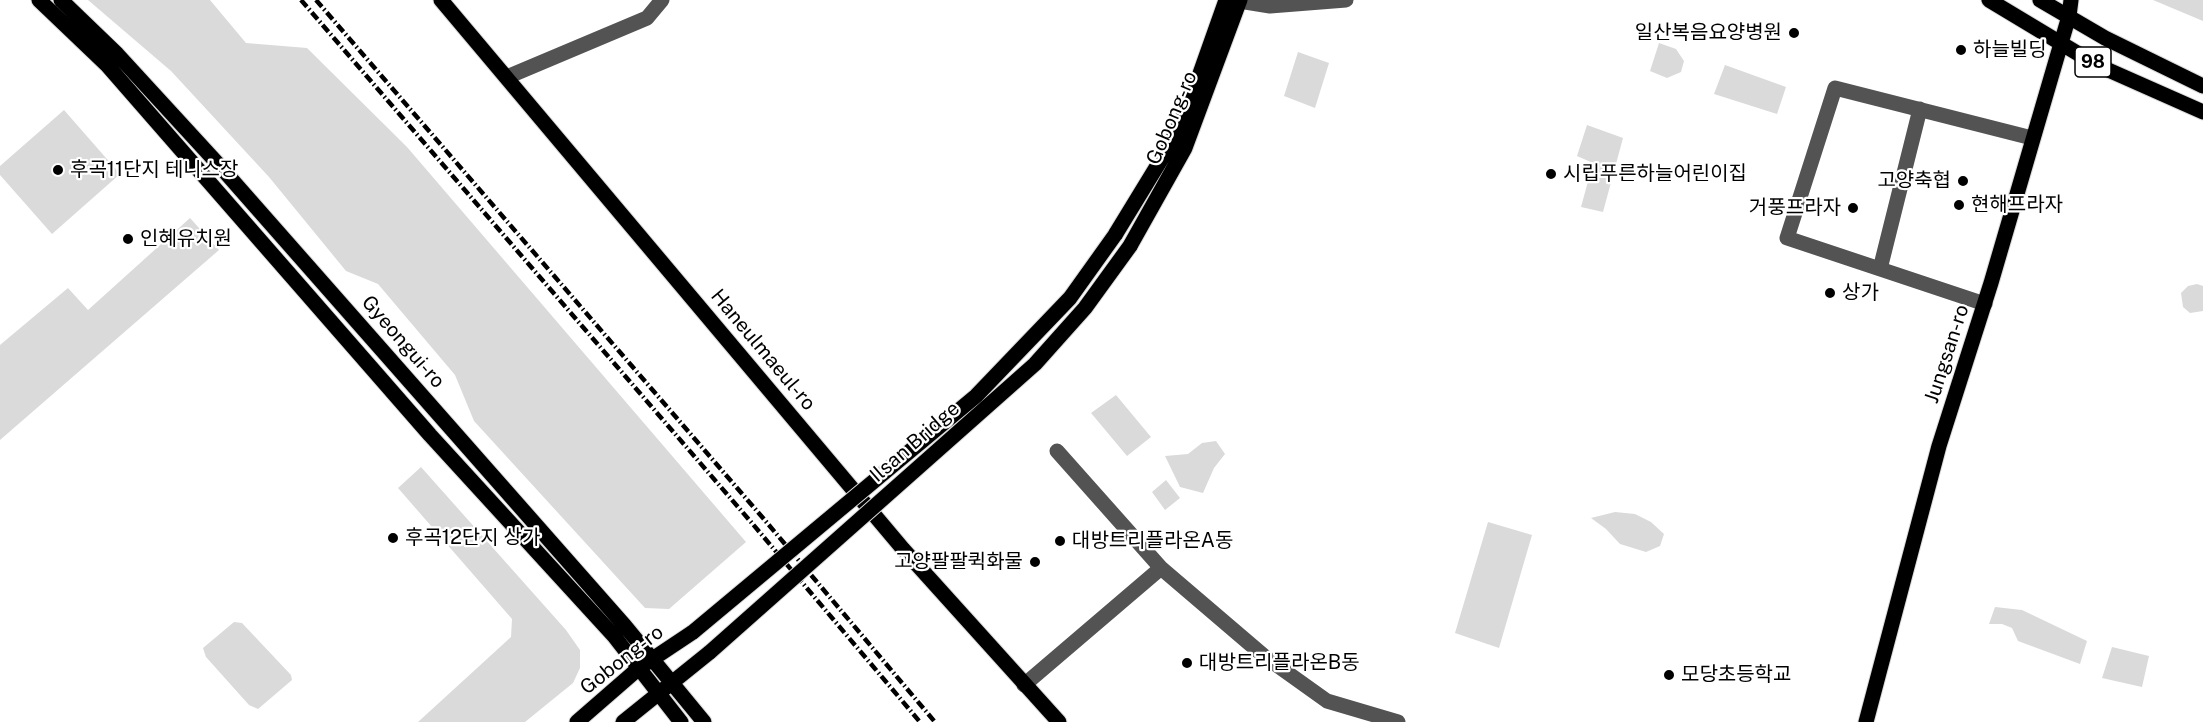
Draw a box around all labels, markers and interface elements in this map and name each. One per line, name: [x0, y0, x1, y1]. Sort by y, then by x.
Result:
place label: 일산복음요양병원: [1635, 21, 1782, 45]
marker: 일산복음요양병원: [1787, 26, 1801, 40]
place label: 하늘빌딩: [1973, 38, 2047, 62]
marker: 하늘빌딩: [1954, 43, 1968, 57]
road number: 98: [2075, 47, 2111, 77]
street label: Gobong-ro: [1142, 68, 1202, 168]
place label: 후곡11단지 테니스장: [70, 158, 238, 182]
place label: 시립푸른하늘어린이집: [1563, 162, 1747, 186]
marker: 후곡11단지 테니스장: [51, 163, 65, 177]
marker: 시립푸른하늘어린이집: [1544, 167, 1558, 181]
place label: 고양축협: [1877, 169, 1951, 193]
marker: 고양축협: [1956, 174, 1970, 188]
place label: 현해프라자: [1971, 193, 2063, 217]
place label: 거풍프라자: [1749, 196, 1841, 220]
marker: 현해프라자: [1952, 198, 1966, 212]
marker: 거풍프라자: [1846, 201, 1860, 215]
place label: 인혜유치원: [140, 227, 232, 251]
marker: 인혜유치원: [121, 232, 135, 246]
place label: 상가: [1842, 281, 1879, 305]
street label: Haneulmaeul-ro: [705, 285, 821, 415]
marker: 상가: [1823, 286, 1837, 300]
street label: Gyeongui-ro: [356, 291, 450, 393]
street label: Jungsan-ro: [1920, 302, 1974, 406]
street label: Ilsan Bridge: [865, 397, 965, 487]
place label: 후곡12단지 상가: [405, 526, 540, 550]
place label: 대방트리플라온A동: [1072, 529, 1233, 553]
marker: 후곡12단지 상가: [386, 531, 400, 545]
marker: 대방트리플라온A동: [1053, 534, 1067, 548]
place label: 고양팔팔퀵화물: [894, 550, 1023, 574]
marker: 고양팔팔퀵화물: [1028, 555, 1042, 569]
street label: Gobong-ro: [576, 620, 668, 700]
place label: 대방트리플라온B동: [1199, 651, 1360, 675]
marker: 대방트리플라온B동: [1180, 656, 1194, 670]
place label: 모당초등학교: [1681, 663, 1791, 687]
marker: 모당초등학교: [1662, 668, 1676, 682]

